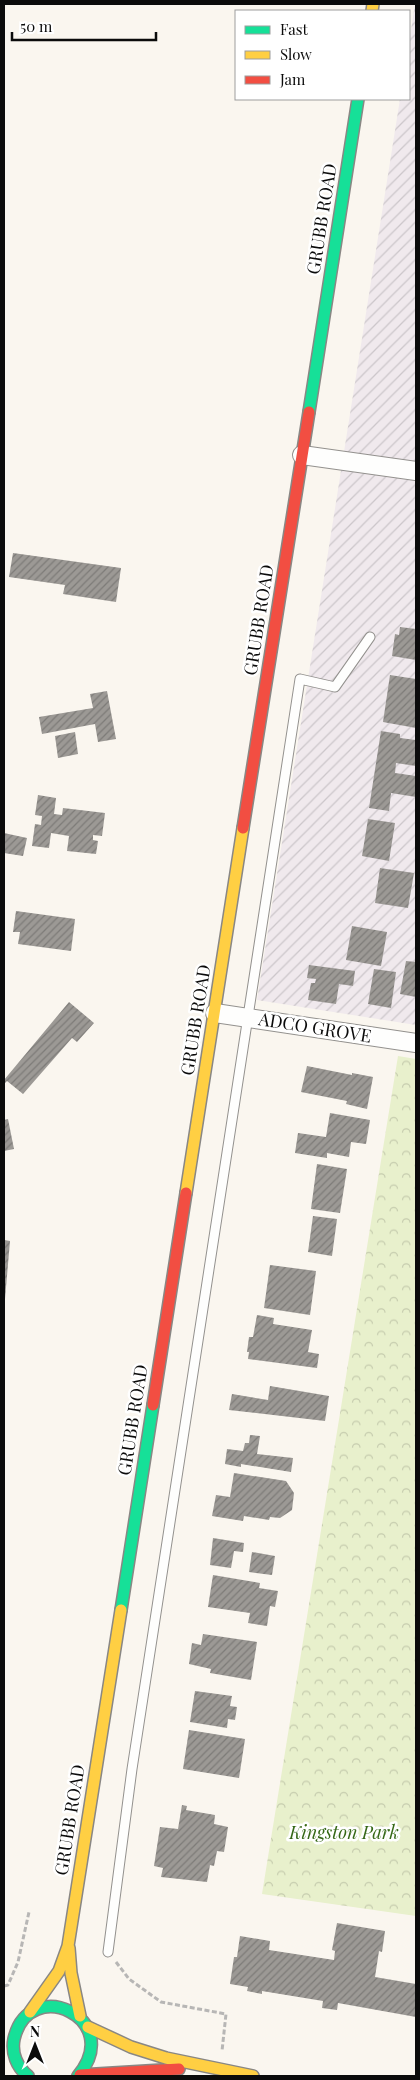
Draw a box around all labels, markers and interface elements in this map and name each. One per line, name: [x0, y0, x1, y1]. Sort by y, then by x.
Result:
scale bar: [12, 10, 156, 42]
legend: [235, 10, 410, 100]
text: 50 m: [20, 16, 53, 36]
text: Fast: [280, 19, 309, 39]
text: Slow: [280, 44, 312, 64]
text: Jam: [279, 69, 306, 89]
street label: GRUBB ROAD: [300, 162, 342, 276]
street label: GRUBB ROAD: [237, 563, 279, 677]
street label: GRUBB ROAD: [174, 963, 216, 1077]
street label: ADCO GROVE: [256, 1006, 373, 1048]
street label: GRUBB ROAD: [111, 1363, 153, 1477]
street label: GRUBB ROAD: [48, 1763, 90, 1877]
park label: Kingston Park: [288, 1820, 399, 1844]
north arrow: [10, 2020, 60, 2070]
text: N: [30, 2022, 40, 2041]

